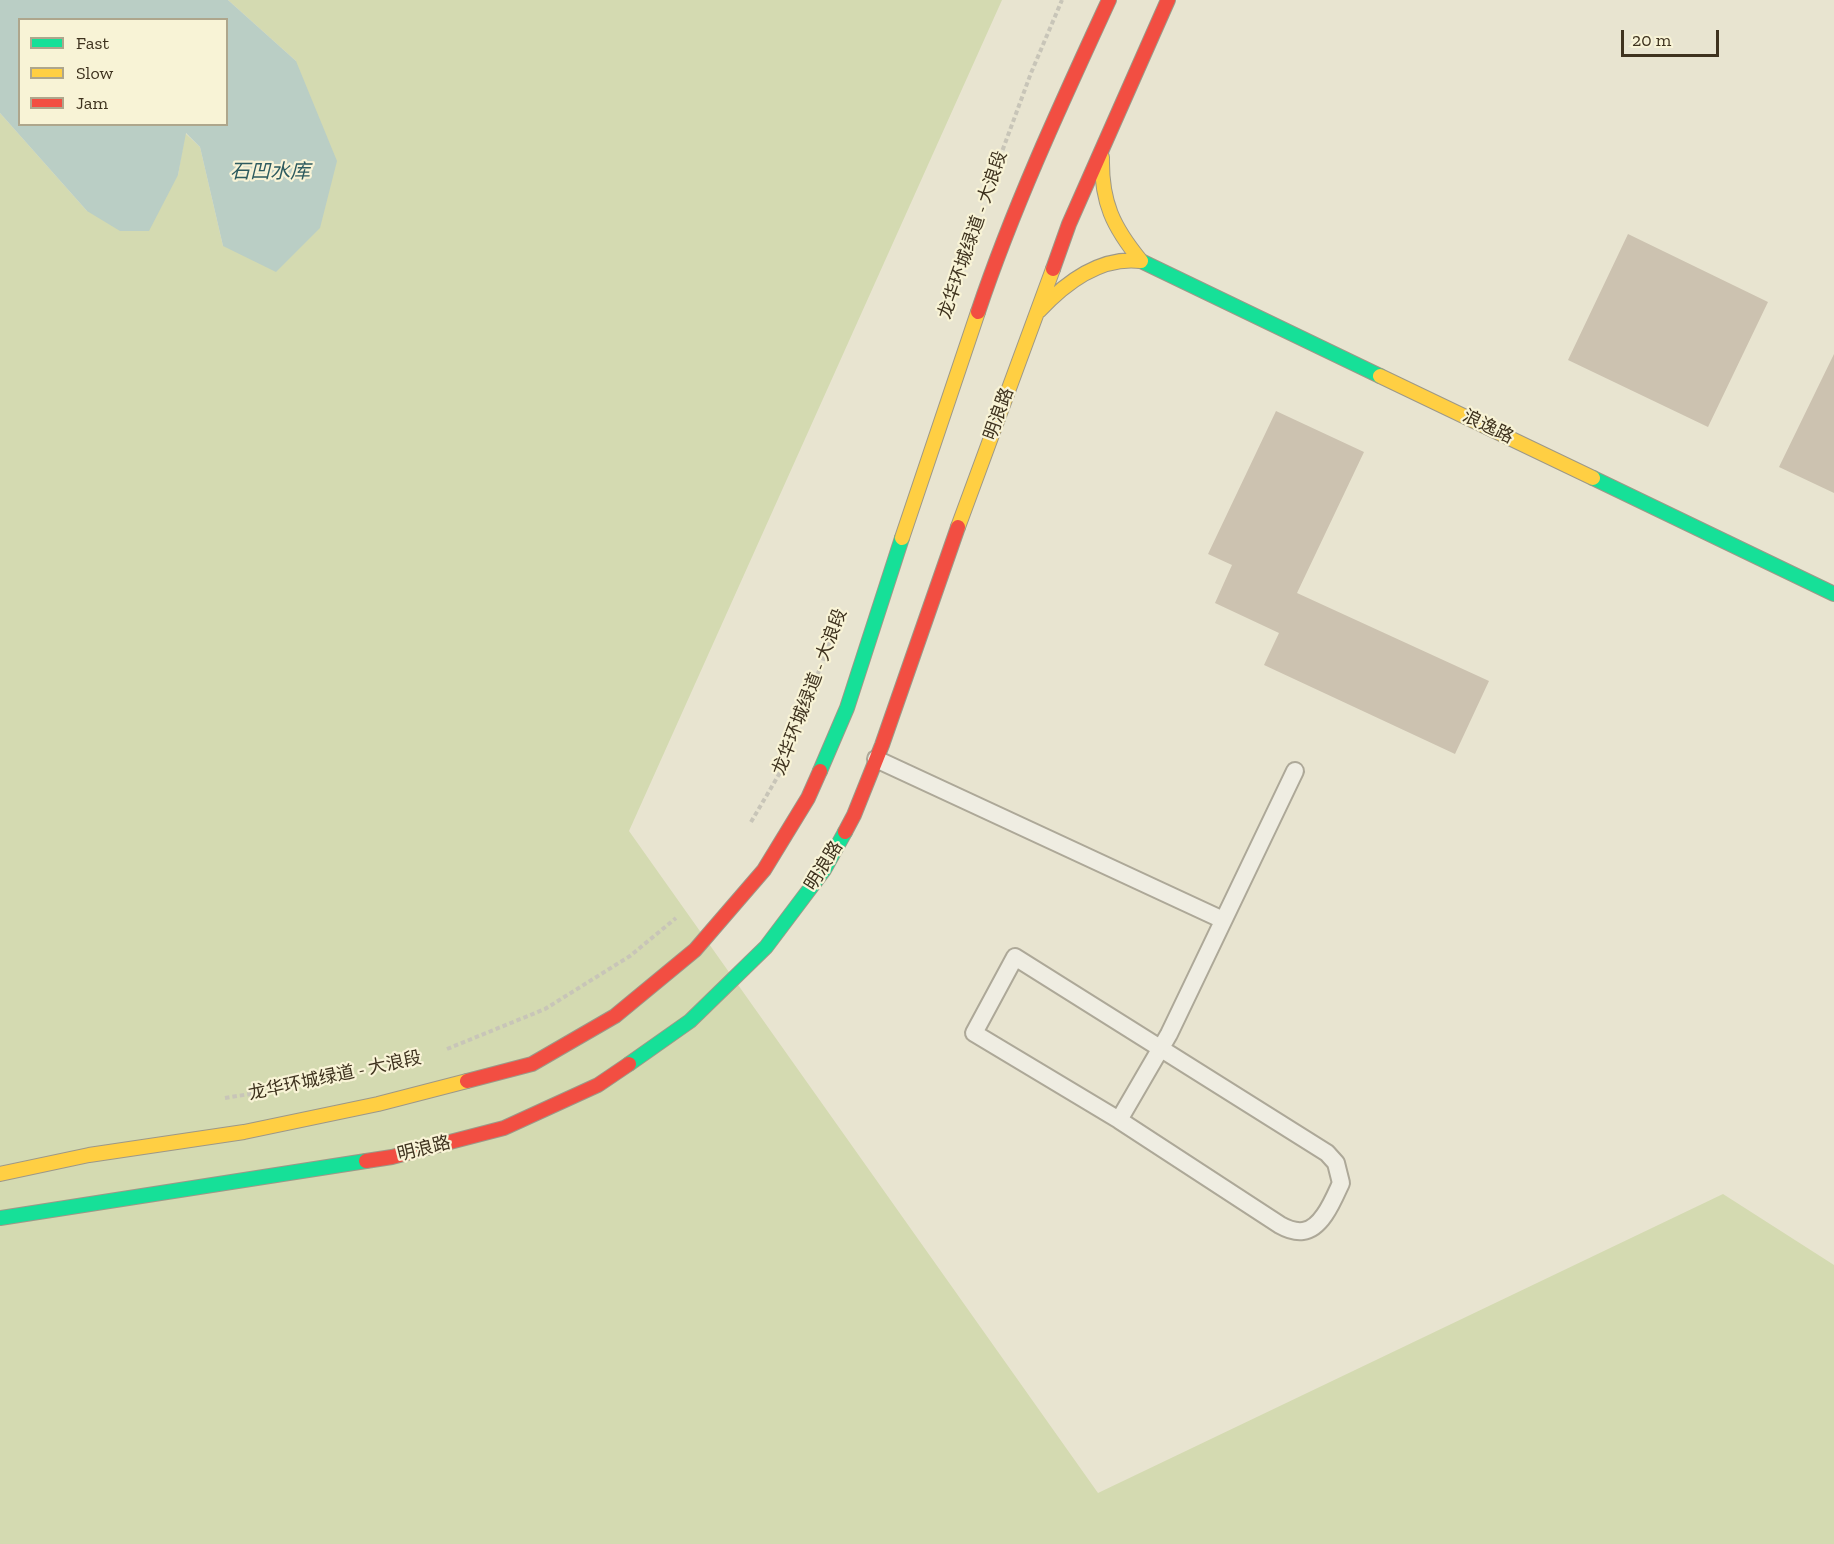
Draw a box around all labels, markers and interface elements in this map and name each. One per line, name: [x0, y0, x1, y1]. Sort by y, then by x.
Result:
legend: [18, 18, 228, 126]
scale bar: [1624, 18, 1722, 56]
text: 20 m: [1632, 29, 1671, 51]
text: Fast: [76, 32, 109, 54]
text: Slow: [76, 62, 113, 84]
text: Jam: [76, 92, 108, 114]
street label: 龙华环城绿道 - 大浪段: [934, 148, 1012, 322]
water label: 石凹水库: [230, 160, 310, 184]
street label: 明浪路: [980, 385, 1018, 443]
street label: 浪逸路: [1459, 405, 1517, 449]
street label: 龙华环城绿道 - 大浪段: [768, 606, 852, 778]
street label: 明浪路: [801, 837, 847, 895]
street label: 龙华环城绿道 - 大浪段: [246, 1047, 424, 1105]
street label: 明浪路: [395, 1132, 453, 1166]

